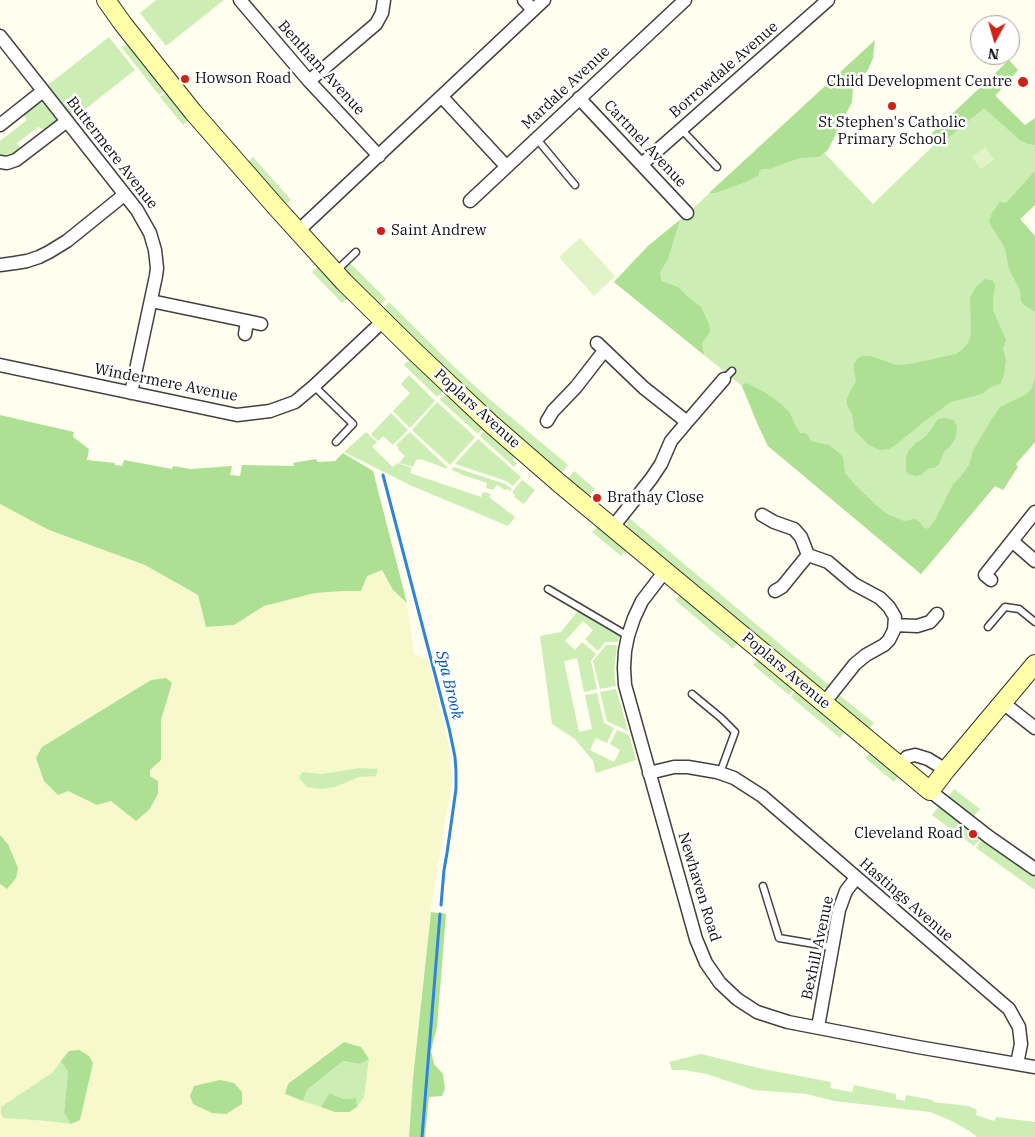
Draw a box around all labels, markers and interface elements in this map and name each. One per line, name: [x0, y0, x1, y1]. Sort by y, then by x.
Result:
north arrow: [970, 15, 1020, 65]
street label: Bentham Avenue: [274, 17, 368, 119]
street label: Borrowdale Avenue: [666, 18, 782, 122]
street label: Mardale Avenue: [518, 43, 614, 133]
text: N: [987, 44, 1000, 63]
place label: Howson Road: [195, 70, 291, 88]
marker: Howson Road: [179, 73, 191, 85]
place label: Child Development Centre: [827, 73, 1012, 91]
marker: Child Development Centre: [1016, 75, 1030, 89]
street label: Buttermere Avenue: [63, 93, 161, 213]
street label: Cartmel Avenue: [600, 97, 690, 191]
marker: St Stephen's Catholic Primary School: [886, 100, 898, 112]
place label: St Stephen's Catholic Primary School: [818, 114, 966, 149]
place label: Saint Andrew: [391, 222, 486, 240]
marker: Saint Andrew: [375, 225, 387, 237]
street label: Windermere Avenue: [93, 360, 239, 406]
street label: Poplars Avenue: [430, 366, 524, 452]
place label: Brathay Close: [607, 489, 704, 507]
marker: Brathay Close: [591, 492, 603, 504]
street label: Poplars Avenue: [738, 629, 834, 713]
water label: Spa Brook: [431, 649, 467, 721]
place label: Cleveland Road: [854, 825, 963, 843]
marker: Cleveland Road: [967, 828, 979, 840]
street label: Newhaven Road: [674, 830, 724, 944]
street label: Hastings Avenue: [855, 854, 957, 946]
street label: Bexhill Avenue: [798, 894, 838, 1002]

